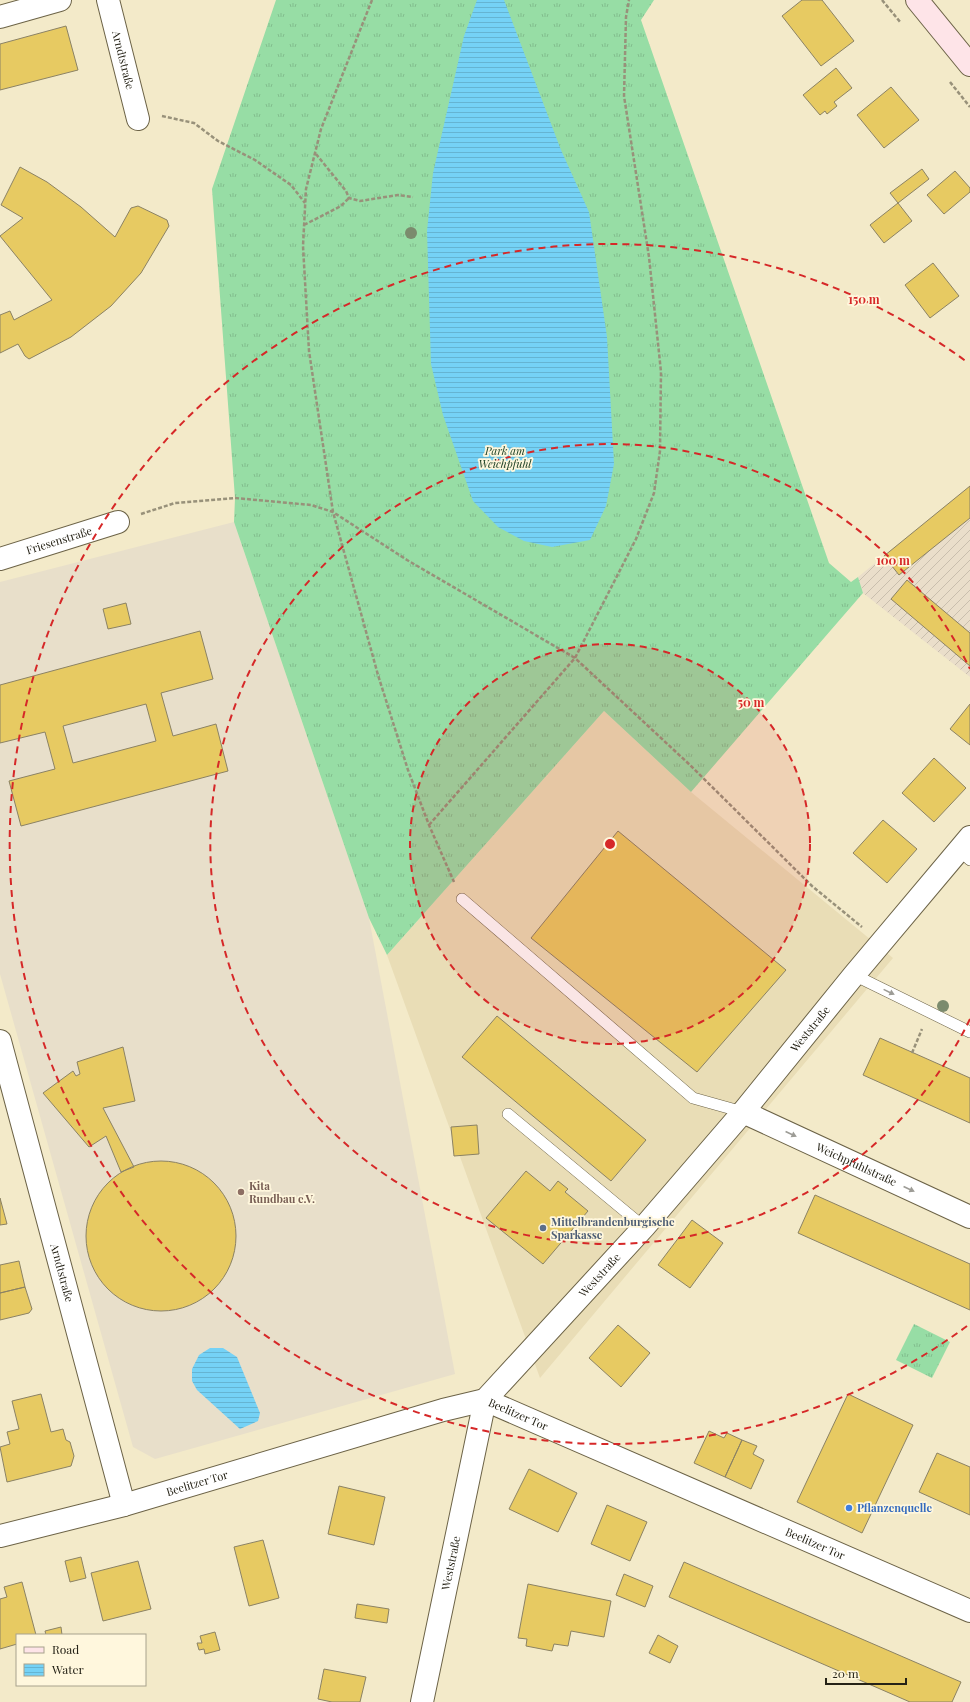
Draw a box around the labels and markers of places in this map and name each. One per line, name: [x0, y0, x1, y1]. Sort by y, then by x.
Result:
centre of rings: [603, 837, 617, 851]
place label: Kita Rundbau e.V.: [249, 1178, 315, 1206]
marker: Kita Rundbau e.V.: [236, 1187, 246, 1197]
place label: Mittelbrandenburgische Sparkasse: [551, 1214, 675, 1242]
marker: Mittelbrandenburgische Sparkasse: [538, 1223, 548, 1233]
place label: Pflanzenquelle: [857, 1500, 932, 1515]
marker: Pflanzenquelle: [844, 1503, 854, 1513]

